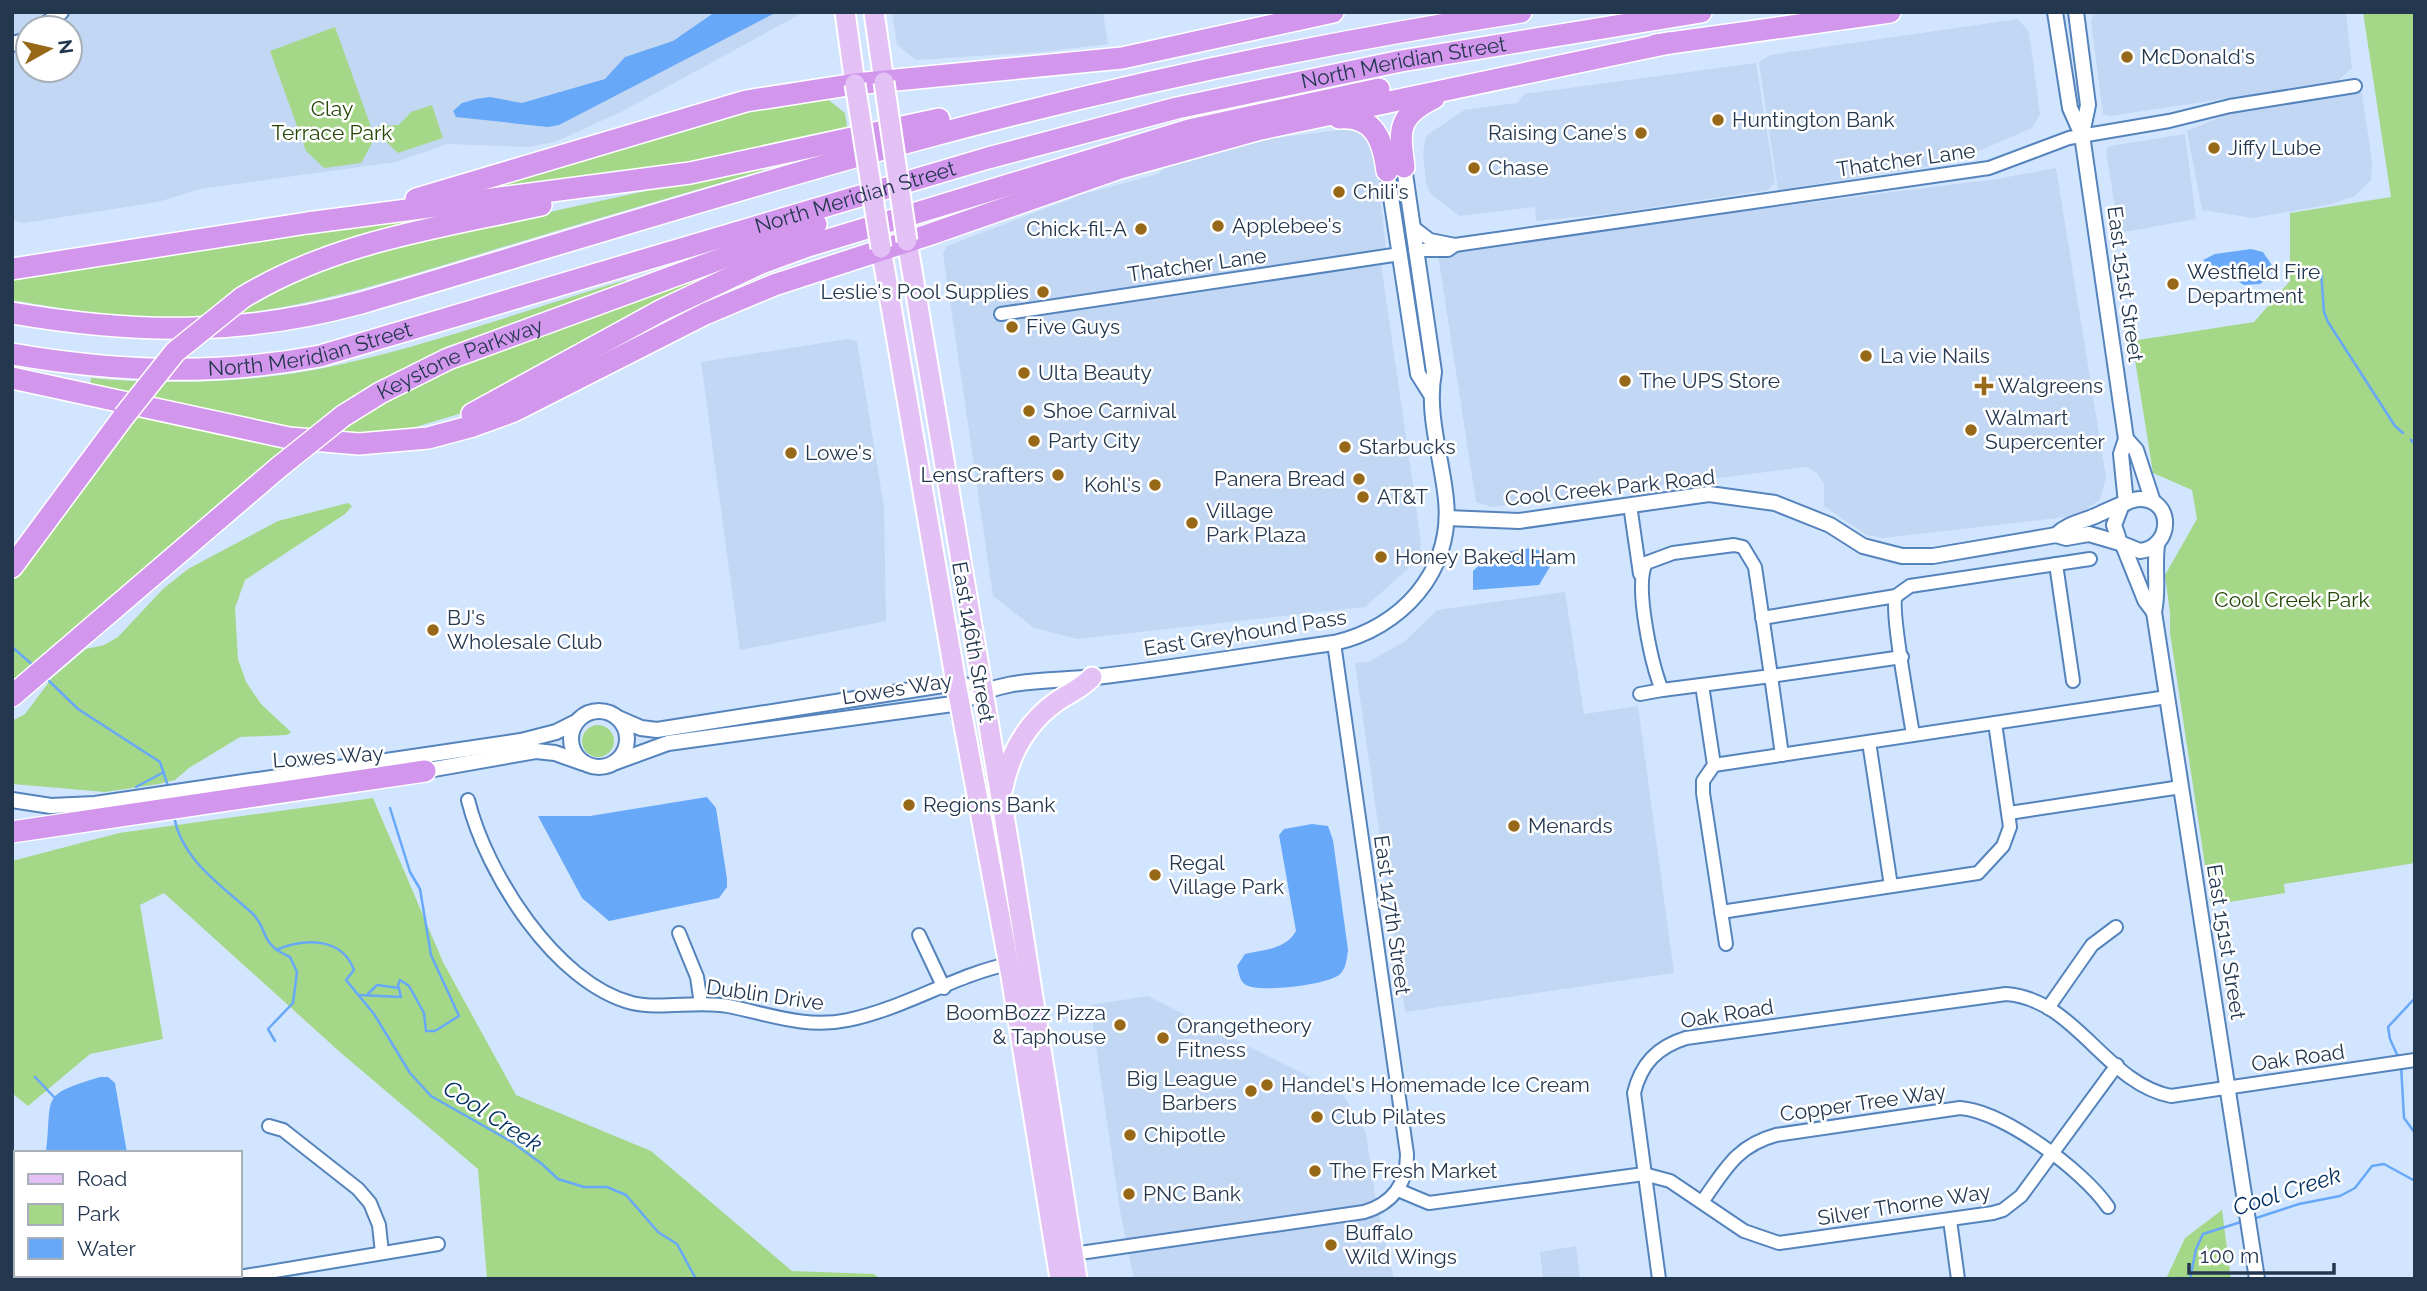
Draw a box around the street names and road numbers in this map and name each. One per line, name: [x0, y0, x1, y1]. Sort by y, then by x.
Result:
street label: North Meridian Street: [1299, 31, 1508, 94]
street label: Thatcher Lane: [1835, 137, 1977, 182]
street label: North Meridian Street: [752, 155, 958, 238]
street label: East 151st Street: [2102, 205, 2149, 363]
street label: Thatcher Lane: [1126, 242, 1268, 287]
street label: Keystone Parkway: [373, 312, 546, 404]
street label: North Meridian Street: [207, 316, 415, 381]
street label: Cool Creek Park Road: [1504, 464, 1716, 511]
street label: East 146th Street: [947, 560, 1000, 724]
street label: East Greyhound Pass: [1142, 604, 1348, 661]
street label: Lowes Way: [840, 667, 954, 710]
street label: Lowes Way: [272, 740, 384, 773]
street label: East 147th Street: [1369, 833, 1416, 996]
street label: East 151st Street: [2202, 862, 2251, 1021]
street label: Dublin Drive: [705, 974, 825, 1015]
street label: Oak Road: [1679, 994, 1775, 1033]
street label: Oak Road: [2250, 1039, 2346, 1076]
street label: Copper Tree Way: [1778, 1078, 1948, 1127]
street label: Silver Thorne Way: [1816, 1178, 1992, 1231]

